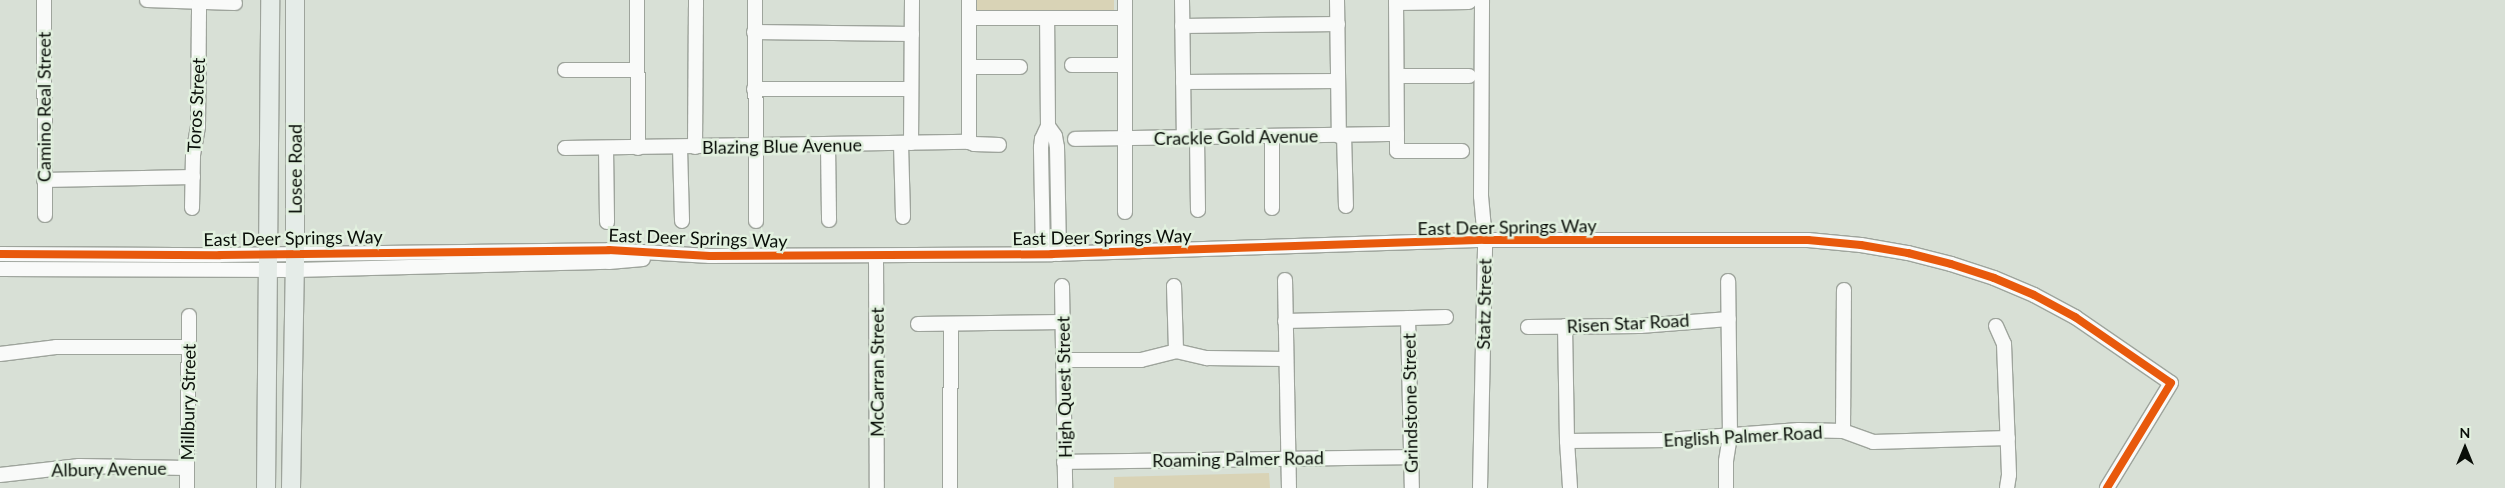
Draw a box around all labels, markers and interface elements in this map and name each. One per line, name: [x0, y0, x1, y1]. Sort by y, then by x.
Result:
street label: Camino Real Street: [33, 32, 55, 182]
street label: Toros Street: [183, 57, 209, 153]
street label: Losee Road: [284, 124, 306, 214]
street label: Crackle Gold Avenue: [1153, 125, 1319, 149]
street label: Blazing Blue Avenue: [702, 134, 862, 158]
street label: East Deer Springs Way: [1417, 215, 1597, 239]
street label: East Deer Springs Way: [608, 224, 788, 252]
street label: East Deer Springs Way: [1012, 225, 1192, 249]
street label: East Deer Springs Way: [203, 226, 383, 250]
street label: Statz Street: [1472, 258, 1496, 350]
street label: McCarran Street: [866, 307, 888, 437]
street label: Risen Star Road: [1566, 309, 1690, 337]
street label: High Quest Street: [1052, 316, 1076, 458]
street label: Grindstone Street: [1398, 333, 1422, 473]
street label: Millbury Street: [176, 343, 200, 461]
street label: English Palmer Road: [1663, 421, 1823, 451]
north arrow: [2440, 423, 2490, 473]
text: N: [2460, 424, 2470, 441]
street label: Roaming Palmer Road: [1152, 447, 1324, 471]
street label: Albury Avenue: [51, 457, 167, 481]

